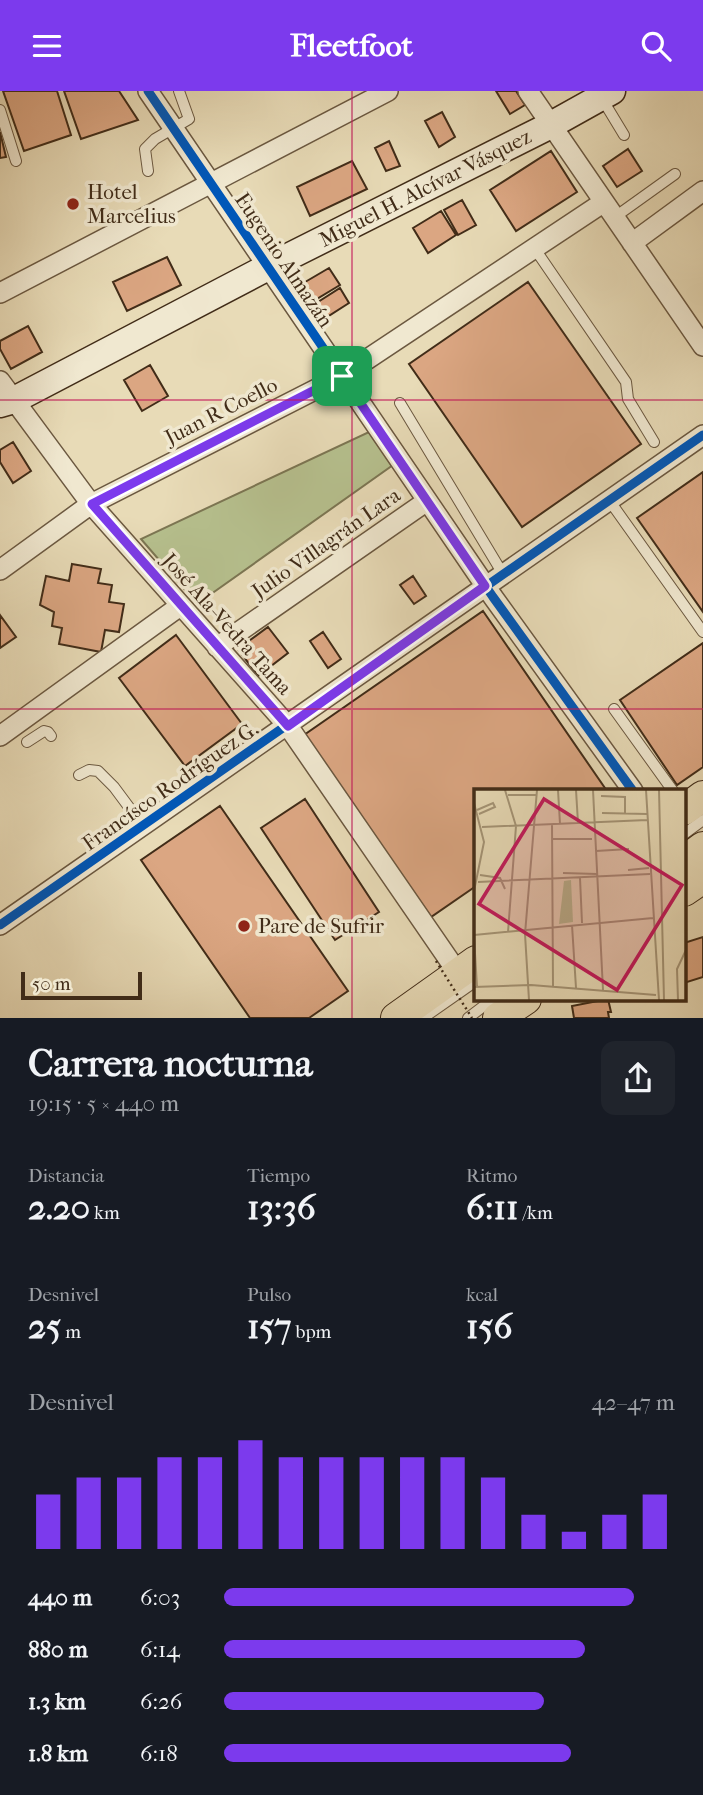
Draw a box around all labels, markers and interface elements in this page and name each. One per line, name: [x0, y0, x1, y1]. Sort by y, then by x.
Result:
icon: menu: [28, 27, 66, 65]
text: Fleetfoot: [290, 27, 413, 64]
icon: search: [637, 27, 675, 65]
street label: Miguel H. Alcívar Vásquez: [315, 124, 535, 252]
place label: Hotel Marcelius: [87, 180, 176, 228]
street label: Eugenio Almazán: [230, 188, 338, 332]
marker: Hotel Marcelius: [65, 196, 81, 212]
pin: [312, 346, 372, 406]
icon: arrive: [323, 357, 361, 395]
street label: Juan R Coello: [159, 372, 281, 450]
street label: Julio Villagrán Lara: [246, 483, 405, 604]
street label: José Ala-Vedra Tama: [156, 547, 297, 700]
street label: Francísco Rodríguez G.: [78, 716, 262, 856]
inset map: [474, 789, 686, 1001]
place label: Pare de Sufrir: [258, 914, 384, 938]
marker: Pare de Sufrir: [236, 918, 252, 934]
scale bar: [21, 969, 142, 1001]
text: 50 m: [32, 973, 71, 995]
text: Carrera nocturna: [28, 1041, 313, 1086]
button: share: [601, 1041, 675, 1115]
text: 19:15 · 5 × 440 m: [28, 1090, 179, 1117]
text: Distancia: [28, 1165, 104, 1187]
text: Tiempo: [247, 1165, 310, 1187]
text: Ritmo: [466, 1165, 517, 1187]
text: 2.20: [28, 1187, 90, 1228]
text: 13:36: [247, 1187, 316, 1228]
text: 6:11: [466, 1187, 518, 1228]
text: km: [90, 1202, 120, 1224]
text: /km: [518, 1202, 553, 1224]
text: Desnivel: [28, 1284, 99, 1306]
text: Pulso: [247, 1284, 291, 1306]
text: kcal: [466, 1284, 498, 1306]
text: 25: [28, 1306, 61, 1347]
text: 157: [247, 1306, 291, 1347]
text: 156: [466, 1306, 512, 1347]
text: m: [61, 1321, 81, 1343]
text: bpm: [291, 1321, 331, 1343]
text: Desnivel: [28, 1389, 114, 1416]
text: 42–47 m: [591, 1389, 675, 1416]
text: 440 m: [28, 1584, 92, 1611]
text: 6:03: [140, 1584, 180, 1611]
text: 880 m: [28, 1636, 88, 1663]
text: 6:14: [140, 1636, 180, 1663]
text: 1.3 km: [28, 1688, 86, 1715]
text: 6:26: [140, 1688, 182, 1715]
text: 1.8 km: [28, 1740, 88, 1767]
text: 6:18: [140, 1740, 178, 1767]

